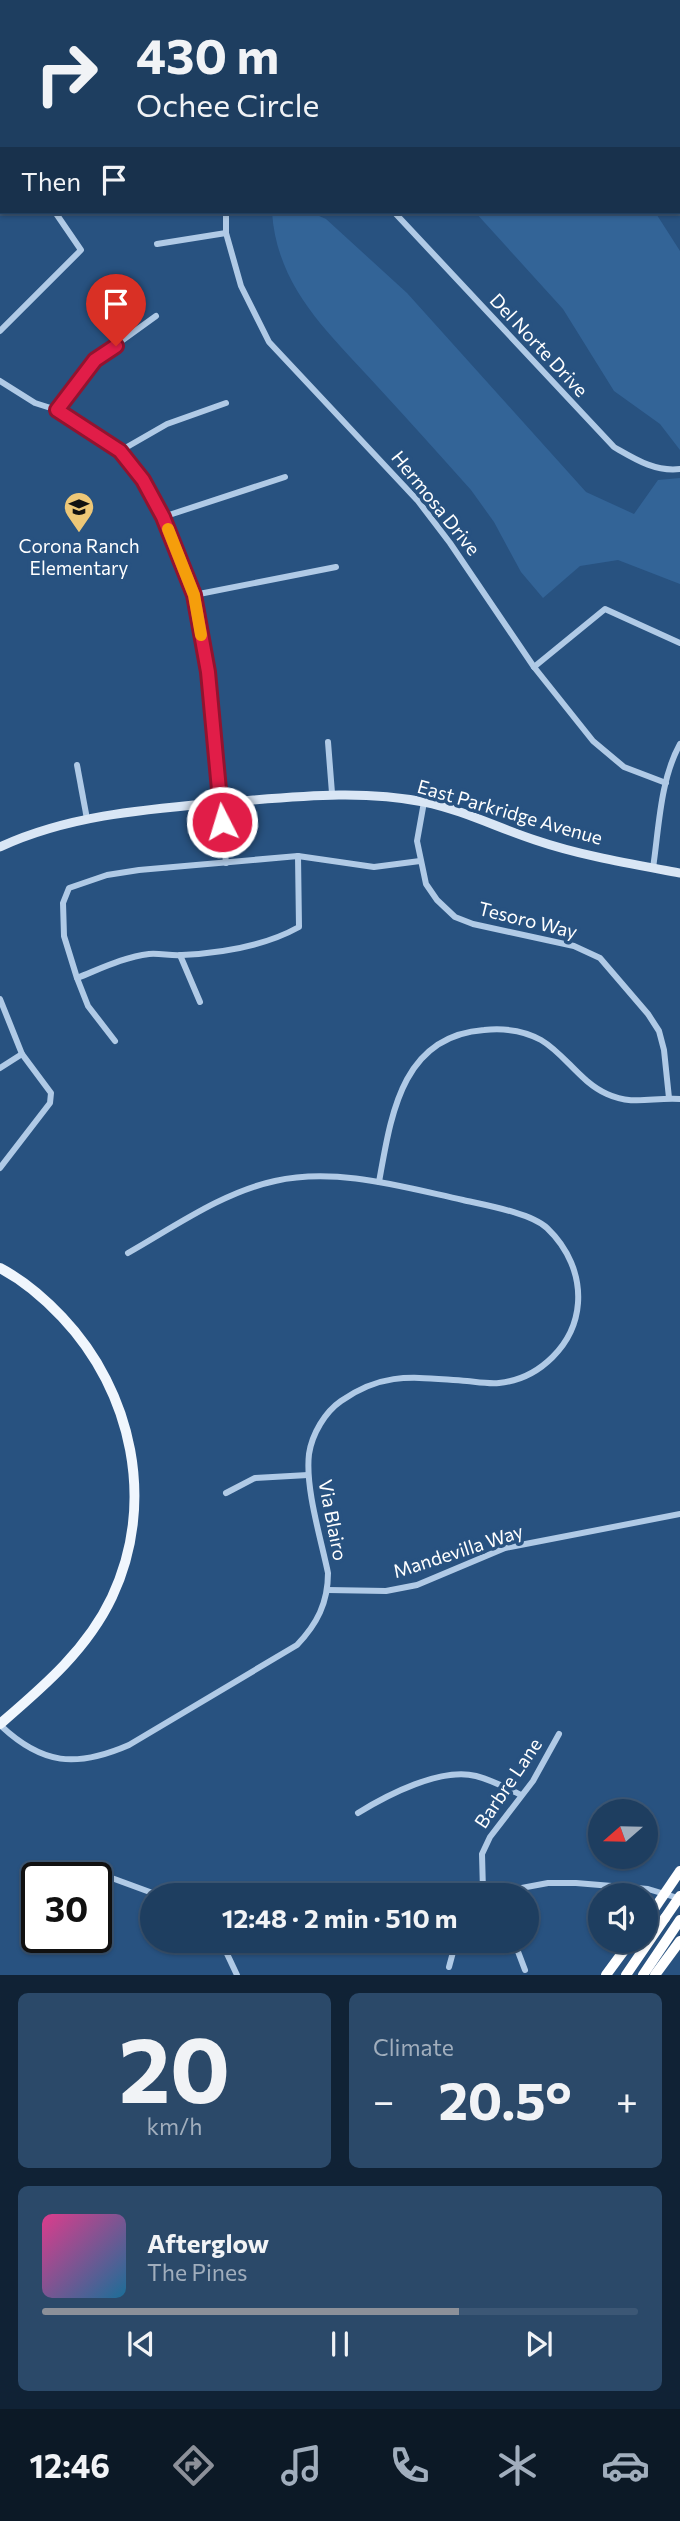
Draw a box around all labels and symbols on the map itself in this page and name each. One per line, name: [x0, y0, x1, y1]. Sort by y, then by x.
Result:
pin: [86, 274, 146, 346]
street label: Del Norte Drive: [486, 288, 593, 401]
street label: Hermosa Drive: [387, 446, 486, 560]
school or university icon: Corona Ranch Elementary: [62, 490, 96, 534]
place label: Corona Ranch Elementary: [18, 534, 140, 579]
street label: East Parkridge Avenue: [415, 774, 605, 849]
position arrow: [185, 785, 259, 859]
street label: Tesoro Way: [476, 896, 580, 943]
street label: Via Blairo: [314, 1477, 353, 1562]
street label: Mandevilla Way: [390, 1519, 526, 1582]
street label: Barbre Lane: [469, 1733, 546, 1832]
north arrow: [588, 1799, 658, 1869]
speed limit sign: 30: [21, 1862, 112, 1953]

